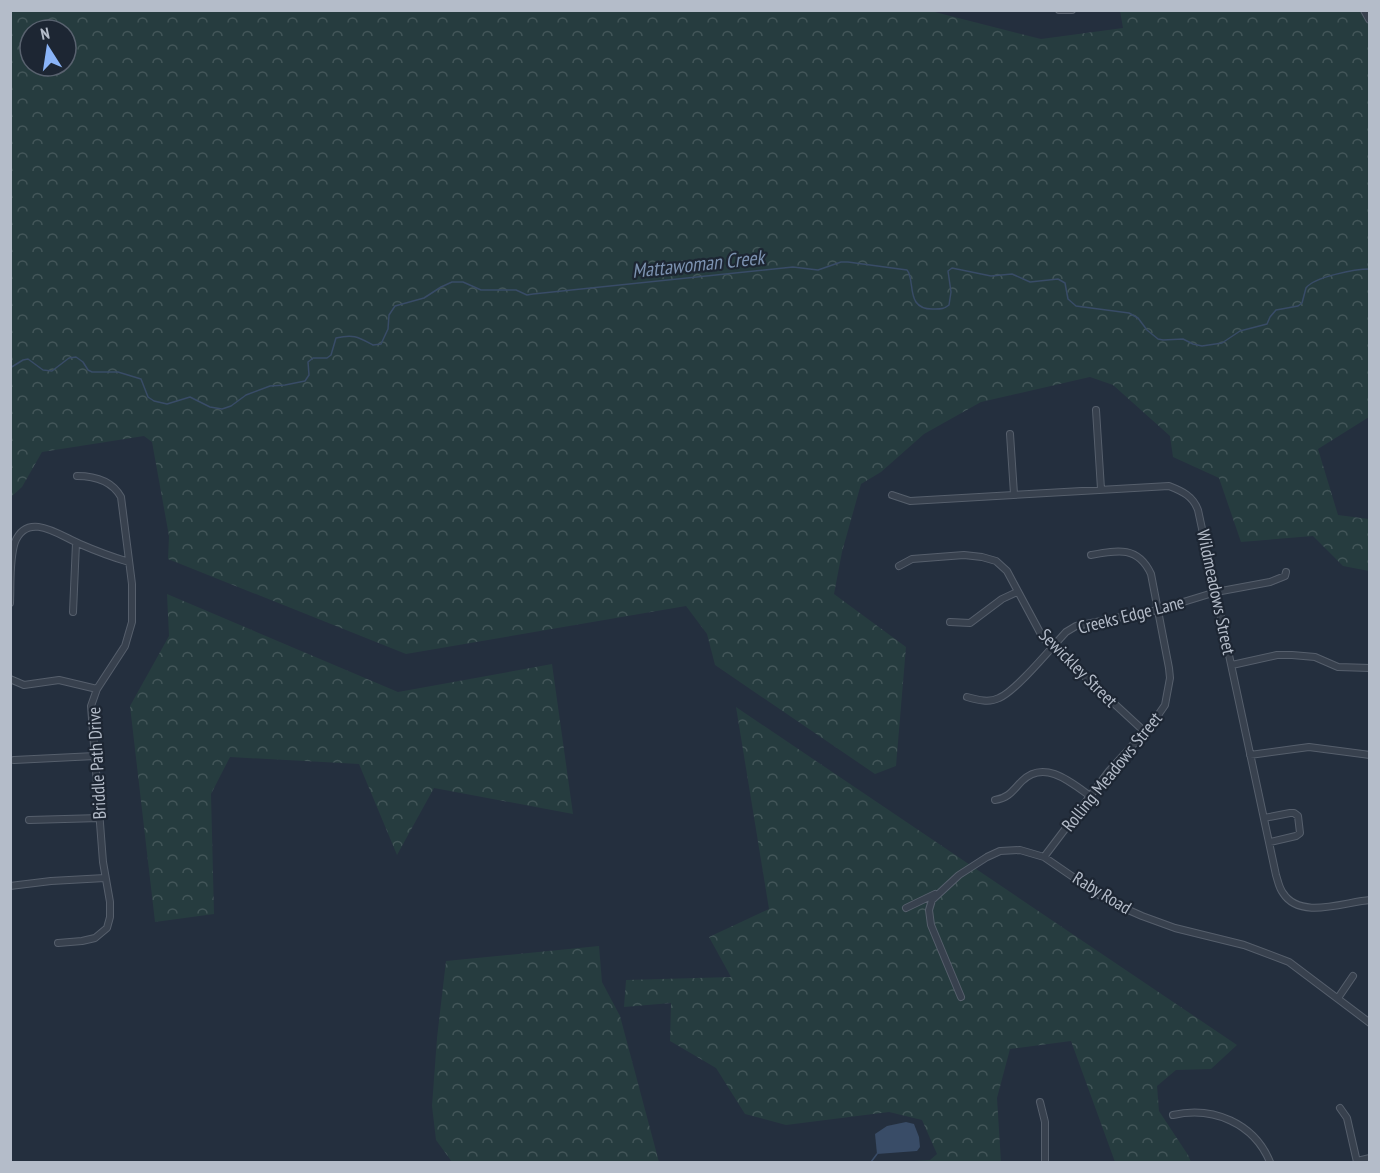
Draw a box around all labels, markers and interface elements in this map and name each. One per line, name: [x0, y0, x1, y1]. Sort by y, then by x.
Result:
north arrow: [18, 18, 78, 78]
text: N: [39, 23, 51, 44]
water label: Mattawoman Creek: [631, 244, 767, 284]
street label: Wildmeadows Street: [1192, 527, 1241, 657]
street label: Creeks Edge Lane: [1075, 590, 1186, 639]
street label: Sewickley Street: [1034, 624, 1122, 712]
street label: Briddle Path Drive: [82, 706, 111, 820]
street label: Rolling Meadows Street: [1056, 707, 1167, 836]
street label: Raby Road: [1069, 866, 1136, 919]

